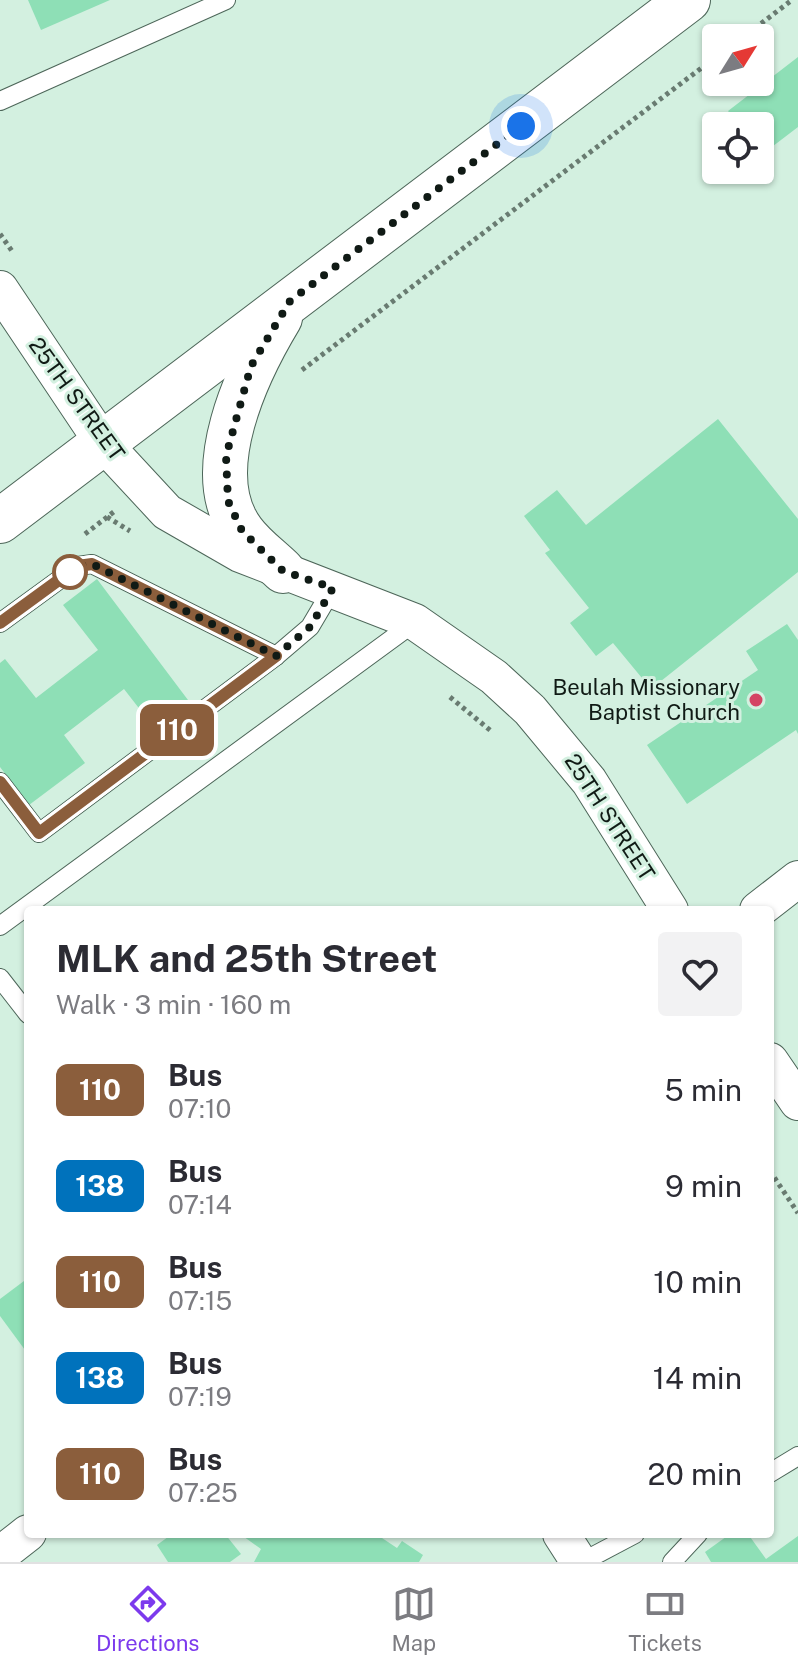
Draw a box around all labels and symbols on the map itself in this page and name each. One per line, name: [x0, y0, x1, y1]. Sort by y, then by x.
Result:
north arrow: [702, 24, 774, 96]
your location: [501, 106, 541, 146]
street label: 25TH STREET: [24, 332, 130, 466]
unlabelled marker: [53, 555, 87, 589]
place label: Beulah Missionary Baptist Church: [553, 674, 740, 725]
marker: Beulah Missionary Baptist Church: [747, 691, 765, 709]
line badge: 110: [131, 704, 223, 756]
street label: 25TH STREET: [559, 749, 661, 885]

